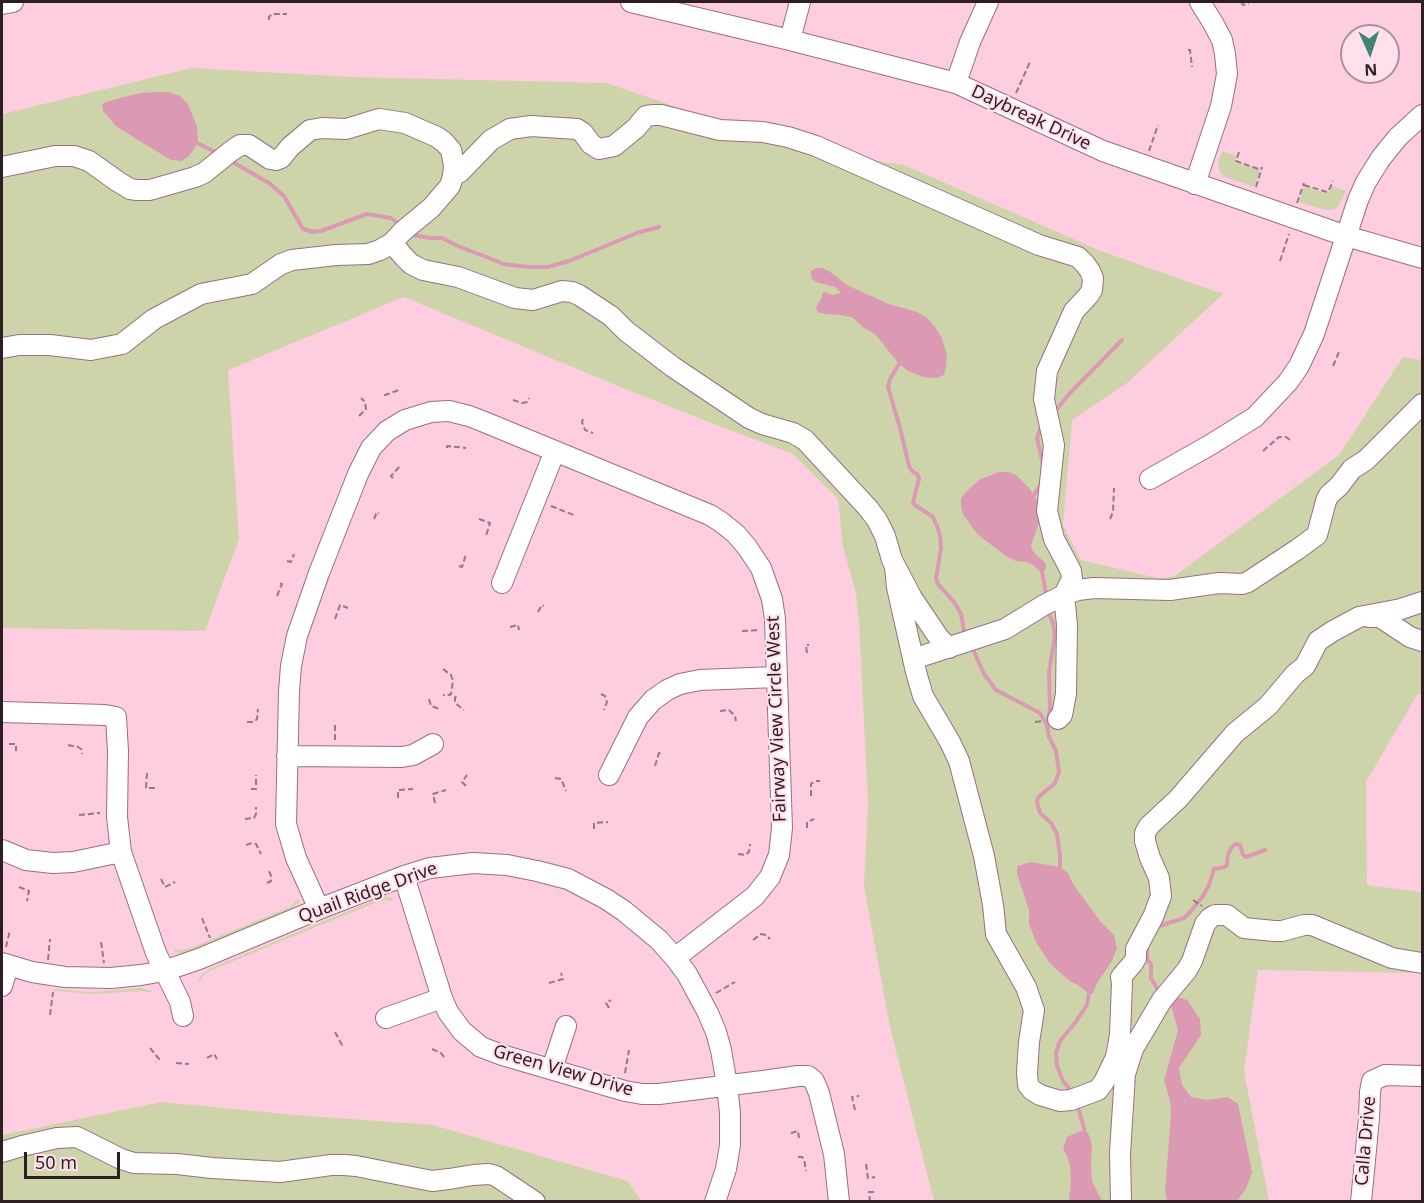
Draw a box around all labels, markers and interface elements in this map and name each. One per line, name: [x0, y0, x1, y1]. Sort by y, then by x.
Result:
north arrow: [1340, 24, 1400, 84]
text: N: [1364, 59, 1378, 81]
street label: Daybreak Drive: [968, 81, 1094, 155]
street label: Fairway View Circle West: [763, 615, 791, 823]
street label: Quail Ridge Drive: [295, 858, 441, 928]
street label: Green View Drive: [490, 1041, 636, 1101]
street label: Calla Drive: [1351, 1095, 1381, 1187]
scale bar: [27, 1140, 123, 1178]
text: 50 m: [35, 1150, 77, 1174]

